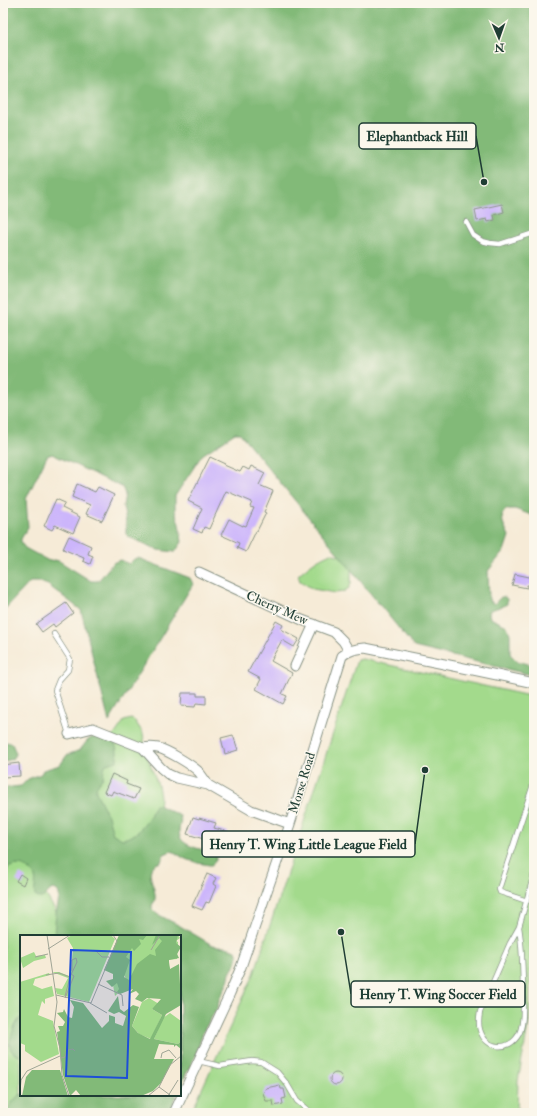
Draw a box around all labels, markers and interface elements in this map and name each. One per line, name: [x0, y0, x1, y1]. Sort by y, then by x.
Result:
north arrow: [479, 18, 519, 58]
text: N: [493, 41, 505, 54]
callout: Elephantback Hill: [359, 123, 476, 149]
text: Elephantback Hill: [366, 128, 468, 146]
street label: Cherry Mew: [243, 587, 311, 630]
street label: Morse Road: [285, 750, 319, 816]
callout: Henry T. Wing Little League Field: [202, 831, 415, 857]
text: Henry T. Wing Little League Field: [209, 836, 407, 854]
inset map: [20, 935, 181, 1096]
callout: Henry T. Wing Soccer Field: [351, 981, 525, 1007]
text: Henry T. Wing Soccer Field: [359, 986, 517, 1004]

